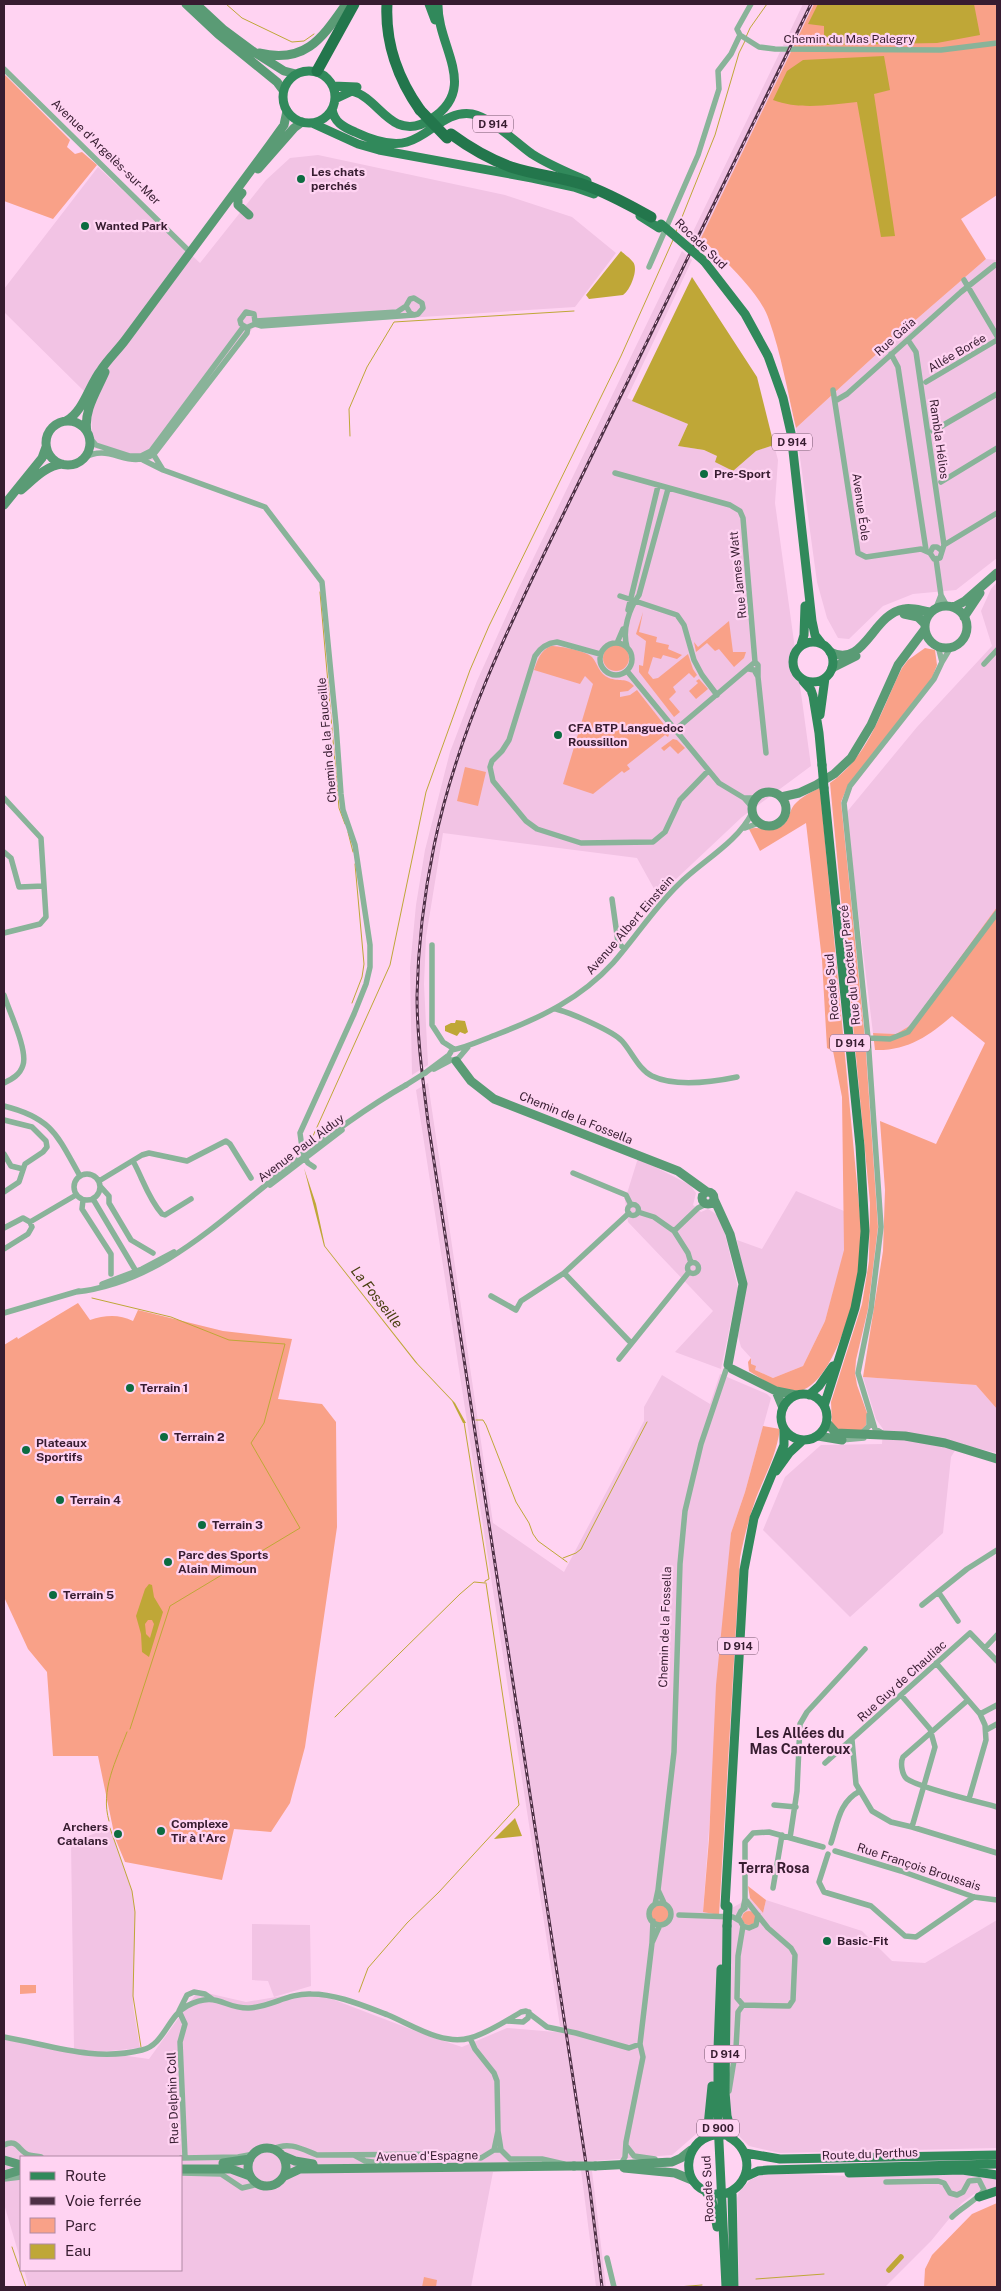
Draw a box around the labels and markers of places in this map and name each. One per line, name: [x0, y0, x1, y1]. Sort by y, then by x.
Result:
place label: Les chats perchés: [311, 165, 365, 193]
marker: Les chats perchés: [295, 173, 307, 185]
place label: Wanted Park: [95, 219, 168, 233]
marker: Wanted Park: [79, 220, 91, 232]
place label: Pre-Sport: [714, 467, 771, 481]
marker: Pre-Sport: [698, 468, 710, 480]
place label: CFA BTP Languedoc Roussillon: [568, 721, 684, 749]
marker: CFA BTP Languedoc Roussillon: [552, 729, 564, 741]
place label: Terrain 1: [140, 1381, 188, 1395]
marker: Terrain 1: [124, 1382, 136, 1394]
place label: Terrain 2: [174, 1430, 225, 1444]
marker: Terrain 2: [158, 1431, 170, 1443]
place label: Plateaux Sportifs: [36, 1436, 87, 1464]
marker: Plateaux Sportifs: [20, 1444, 32, 1456]
place label: Terrain 4: [70, 1493, 121, 1507]
marker: Terrain 4: [54, 1494, 66, 1506]
place label: Terrain 3: [212, 1518, 263, 1532]
marker: Terrain 3: [196, 1519, 208, 1531]
place label: Parc des Sports Alain Mimoun: [178, 1548, 268, 1576]
marker: Parc des Sports Alain Mimoun: [162, 1556, 174, 1568]
place label: Terrain 5: [63, 1588, 114, 1602]
marker: Terrain 5: [47, 1589, 59, 1601]
place label: Complexe Tir à l'Arc: [171, 1817, 228, 1845]
place label: Archers Catalans: [57, 1820, 108, 1848]
marker: Complexe Tir à l'Arc: [155, 1825, 167, 1837]
marker: Archers Catalans: [112, 1828, 124, 1840]
place label: Basic-Fit: [837, 1934, 888, 1948]
marker: Basic-Fit: [821, 1935, 833, 1947]

